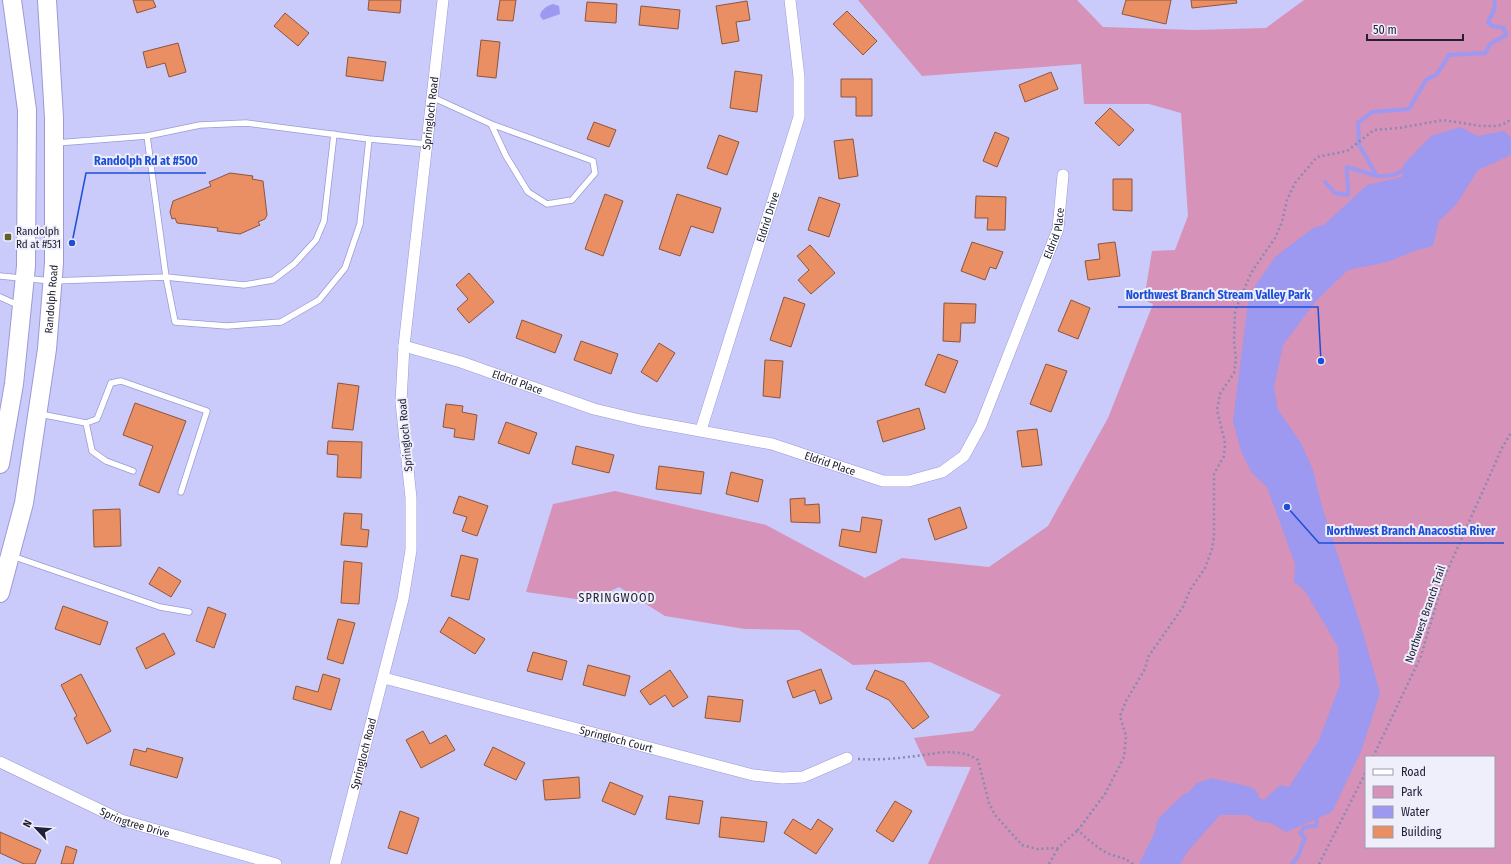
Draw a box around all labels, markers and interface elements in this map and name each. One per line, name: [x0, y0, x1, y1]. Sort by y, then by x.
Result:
scale bar: [1367, 16, 1463, 42]
text: 50 m: [1373, 23, 1397, 37]
street label: Springloch Road: [420, 76, 441, 151]
callout: Randolph Rd at #500: [86, 149, 206, 173]
text: Randolph Rd at #500: [94, 154, 198, 168]
street label: Eldrid Drive: [754, 190, 782, 244]
street label: Eldrid Place: [1041, 207, 1067, 261]
place label: Randolph Rd at #531: [16, 225, 61, 251]
marker: Randolph Rd at #531: [3, 232, 13, 242]
street label: Randolph Road: [42, 264, 61, 334]
callout: Northwest Branch Stream Valley Park: [1118, 283, 1318, 307]
text: Northwest Branch Stream Valley Park: [1126, 288, 1311, 302]
street label: Eldrid Place: [490, 367, 544, 397]
street label: Springloch Road: [396, 398, 415, 472]
street label: Eldrid Place: [803, 449, 857, 478]
callout: Northwest Branch Anacostia River: [1319, 519, 1504, 543]
text: Northwest Branch Anacostia River: [1327, 524, 1496, 538]
street label: Northwest Branch Trail: [1403, 564, 1448, 665]
district label: SPRINGWOOD: [578, 591, 656, 605]
street label: Springloch Road: [348, 716, 379, 791]
street label: Springloch Court: [578, 724, 654, 755]
legend: [1365, 756, 1495, 848]
text: Road: [1401, 765, 1426, 779]
text: Park: [1401, 785, 1423, 799]
street label: Springtree Drive: [98, 805, 171, 840]
text: Water: [1401, 805, 1430, 819]
north arrow: [16, 808, 56, 848]
text: N: [20, 818, 35, 830]
text: Building: [1401, 825, 1442, 839]

